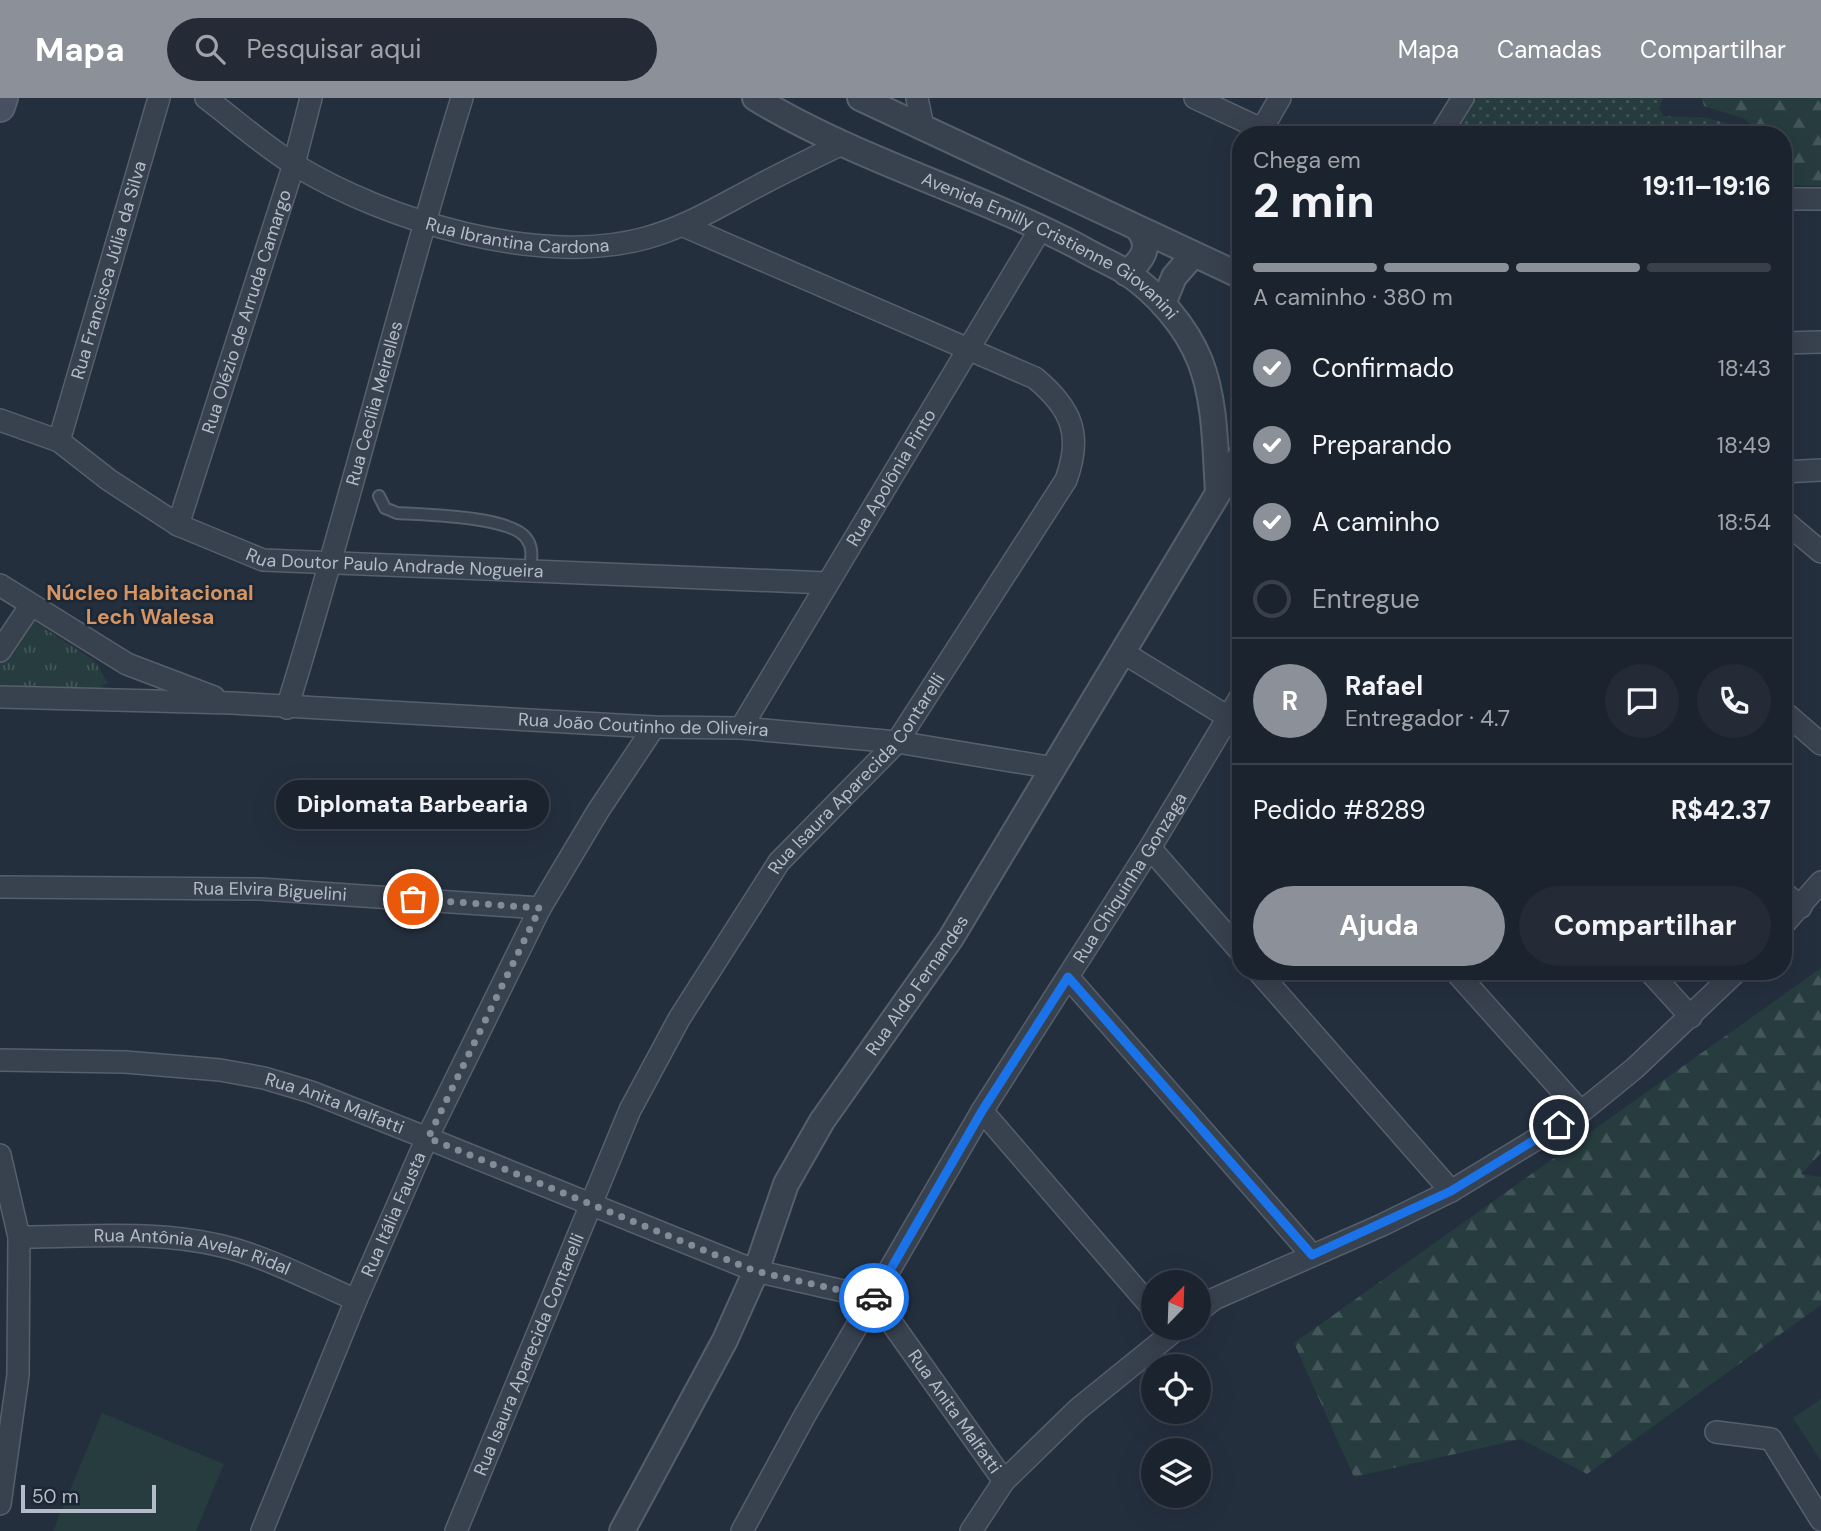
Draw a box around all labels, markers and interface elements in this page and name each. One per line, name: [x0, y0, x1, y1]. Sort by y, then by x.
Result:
search box: [167, 18, 657, 81]
text: Mapa: [35, 28, 125, 71]
icon: search: [191, 30, 229, 68]
text: Pesquisar aqui: [247, 32, 421, 66]
text: Mapa: [1398, 34, 1459, 65]
text: Camadas: [1497, 34, 1602, 65]
text: Compartilhar: [1640, 34, 1786, 65]
text: Chega em: [1253, 145, 1361, 175]
street label: Rua Francisca Júlia da Silva: [66, 158, 152, 382]
street label: Avenida Emilly Cristienne Giovanini: [918, 167, 1183, 325]
text: 19:11–19:16: [1643, 169, 1771, 203]
text: 2 min: [1253, 171, 1375, 231]
street label: Rua Olézio de Arruda Camargo: [196, 187, 297, 437]
street label: Rua Ibrantina Cardona: [423, 211, 610, 259]
text: A caminho · 380 m: [1253, 282, 1453, 312]
street label: Rua Cecília Meirelles: [340, 318, 408, 488]
icon: check: [1253, 349, 1291, 387]
text: Confirmado: [1312, 351, 1454, 385]
text: 18:43: [1718, 353, 1771, 383]
street label: Rua Apolônia Pinto: [841, 404, 942, 551]
icon: check: [1253, 426, 1291, 464]
text: Preparando: [1312, 428, 1452, 462]
text: 18:49: [1717, 430, 1771, 460]
icon: check: [1253, 503, 1291, 541]
text: A caminho: [1312, 505, 1440, 539]
text: 18:54: [1717, 507, 1771, 537]
street label: Rua Doutor Paulo Andrade Nogueira: [242, 542, 544, 583]
district label: Núcleo Habitacional Lech Walesa: [46, 579, 254, 631]
text: Entregue: [1312, 582, 1420, 616]
button: chat: [1605, 664, 1679, 738]
button: phone: [1697, 664, 1771, 738]
street label: Rua Isaura Aparecida Contarelli: [762, 669, 950, 879]
text: Rafael: [1345, 669, 1423, 703]
text: R: [1282, 684, 1298, 718]
text: Entregador · 4.7: [1345, 703, 1510, 733]
street label: Rua João Coutinho de Oliveira: [517, 707, 770, 742]
callout: Diplomata Barbearia: [276, 780, 550, 829]
street label: Rua Chiquinha Gonzaga: [1068, 788, 1192, 968]
text: Diplomata Barbearia: [297, 789, 528, 819]
text: Pedido #8289: [1253, 793, 1425, 827]
text: R$42.37: [1671, 793, 1771, 827]
pin: [383, 869, 443, 929]
street label: Rua Elvira Biguelini: [193, 876, 347, 907]
icon: bag: [394, 880, 432, 918]
button: Ajuda: [1253, 886, 1505, 966]
button: Compartilhar: [1519, 886, 1771, 966]
street label: Rua Aldo Fernandes: [860, 911, 974, 1060]
street label: Rua Anita Malfatti: [262, 1067, 408, 1140]
pin: [1529, 1095, 1589, 1155]
icon: home: [1540, 1106, 1578, 1144]
street label: Rua Itália Fausta: [356, 1148, 432, 1281]
street label: Rua Antônia Avelar Ridal: [94, 1223, 294, 1281]
street label: Rua Isaura Aparecida Contarelli: [468, 1230, 590, 1479]
courier: [839, 1263, 909, 1333]
north arrow: [1141, 1270, 1211, 1340]
map controls: [1141, 1270, 1211, 1508]
icon: car: [855, 1279, 893, 1317]
street label: Rua Anita Malfatti: [902, 1345, 1007, 1478]
button: locate: [1141, 1354, 1211, 1424]
button: layers: [1141, 1438, 1211, 1508]
scale bar: [21, 1482, 156, 1514]
text: 50 m: [32, 1484, 79, 1509]

